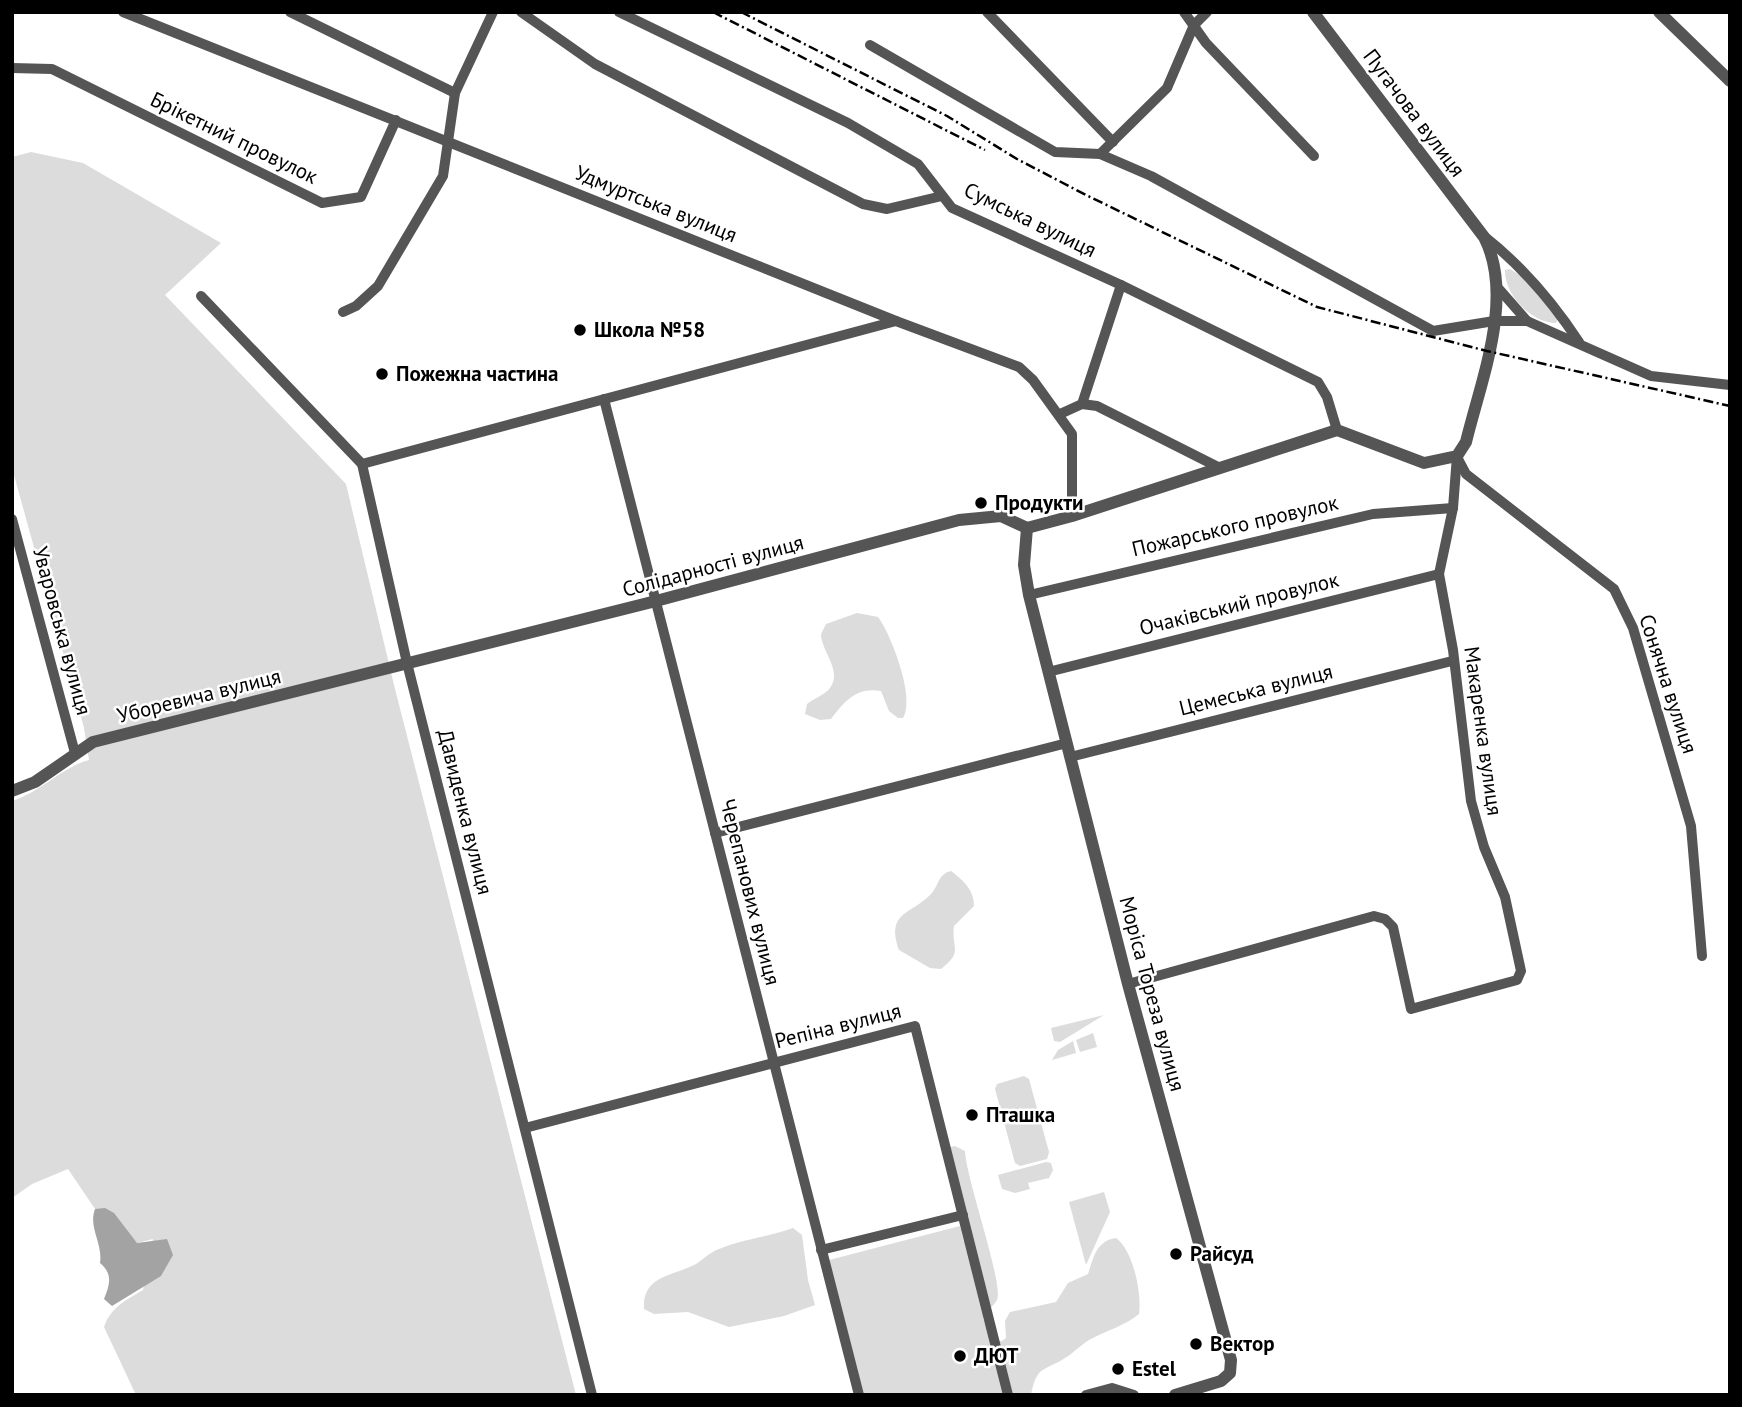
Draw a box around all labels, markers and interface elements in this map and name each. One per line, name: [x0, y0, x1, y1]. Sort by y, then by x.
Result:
street label: Пугачова вулиця: [1357, 43, 1471, 182]
street label: Брiкетний провулок: [146, 85, 322, 190]
street label: Удмуртська вулиця: [571, 159, 741, 248]
street label: Сумська вулиця: [960, 176, 1101, 263]
place label: Школа №58: [594, 316, 705, 343]
marker: Школа №58: [572, 322, 588, 338]
place label: Пожежна частина: [396, 360, 559, 387]
marker: Пожежна частина: [374, 366, 390, 382]
place label: Продукти: [995, 489, 1084, 516]
street label: Пожарського провулок: [1129, 489, 1341, 562]
marker: Продукти: [973, 495, 989, 511]
street label: Солідарності вулиця: [619, 528, 806, 603]
street label: Уваровська вулиця: [27, 544, 98, 718]
street label: Очакiвський провулок: [1136, 566, 1341, 641]
street label: Сонячна вулиця: [1633, 611, 1704, 757]
street label: Макаренка вулиця: [1458, 645, 1509, 817]
street label: Цемеська вулиця: [1176, 657, 1335, 722]
street label: Уборевича вулиця: [114, 662, 284, 729]
street label: Давиденка вулиця: [432, 726, 499, 897]
street label: Черепанових вулиця: [714, 796, 787, 988]
street label: Моріса Тореза вулиця: [1113, 893, 1191, 1094]
street label: Репiна вулиця: [772, 997, 904, 1054]
place label: Пташка: [986, 1101, 1055, 1128]
marker: Пташка: [964, 1107, 980, 1123]
place label: Райсуд: [1190, 1240, 1254, 1267]
marker: Райсуд: [1168, 1246, 1184, 1262]
place label: Вектор: [1210, 1330, 1275, 1357]
marker: Вектор: [1188, 1336, 1204, 1352]
place label: ДЮТ: [974, 1342, 1019, 1369]
marker: ДЮТ: [952, 1348, 968, 1364]
place label: Estel: [1132, 1355, 1177, 1382]
marker: Estel: [1110, 1361, 1126, 1377]

